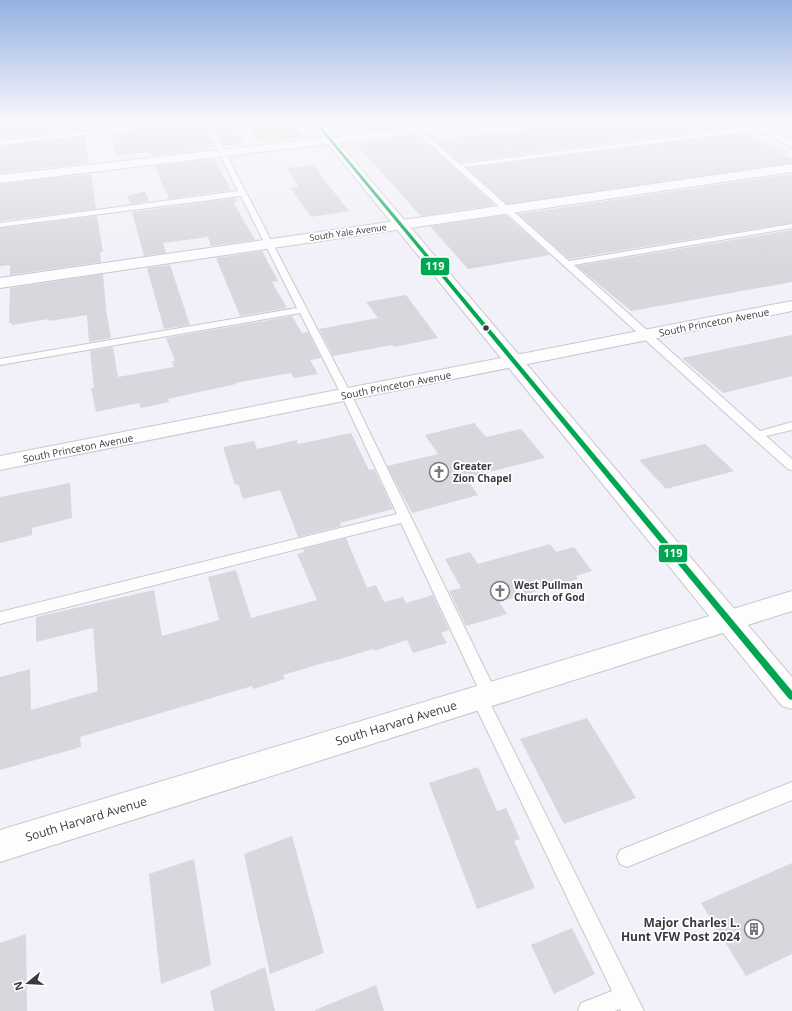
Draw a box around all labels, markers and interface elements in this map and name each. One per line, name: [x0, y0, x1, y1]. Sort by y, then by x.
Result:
street label: South Yale Avenue: [308, 220, 388, 244]
line badge: 119: [420, 257, 450, 276]
text: 119: [426, 258, 444, 273]
street label: South Princeton Avenue: [658, 304, 771, 340]
unlabelled marker: [481, 323, 491, 333]
street label: South Princeton Avenue: [340, 367, 453, 403]
street label: South Princeton Avenue: [22, 430, 135, 466]
place label: Greater Zion Chapel: [453, 459, 511, 485]
church icon: Greater Zion Chapel: [428, 461, 450, 483]
line badge: 119: [658, 544, 688, 563]
text: 119: [664, 545, 682, 560]
place label: West Pullman Church of God: [514, 578, 585, 604]
church icon: West Pullman Church of God: [489, 580, 511, 602]
street label: South Harvard Avenue: [333, 696, 459, 750]
street label: South Harvard Avenue: [23, 792, 149, 846]
place label: Major Charles L. Hunt VFW Post 2024: [621, 914, 740, 945]
building icon: Major Charles L. Hunt VFW Post 2024: [743, 918, 765, 940]
north arrow: [8, 963, 48, 1003]
text: N: [9, 980, 27, 993]

